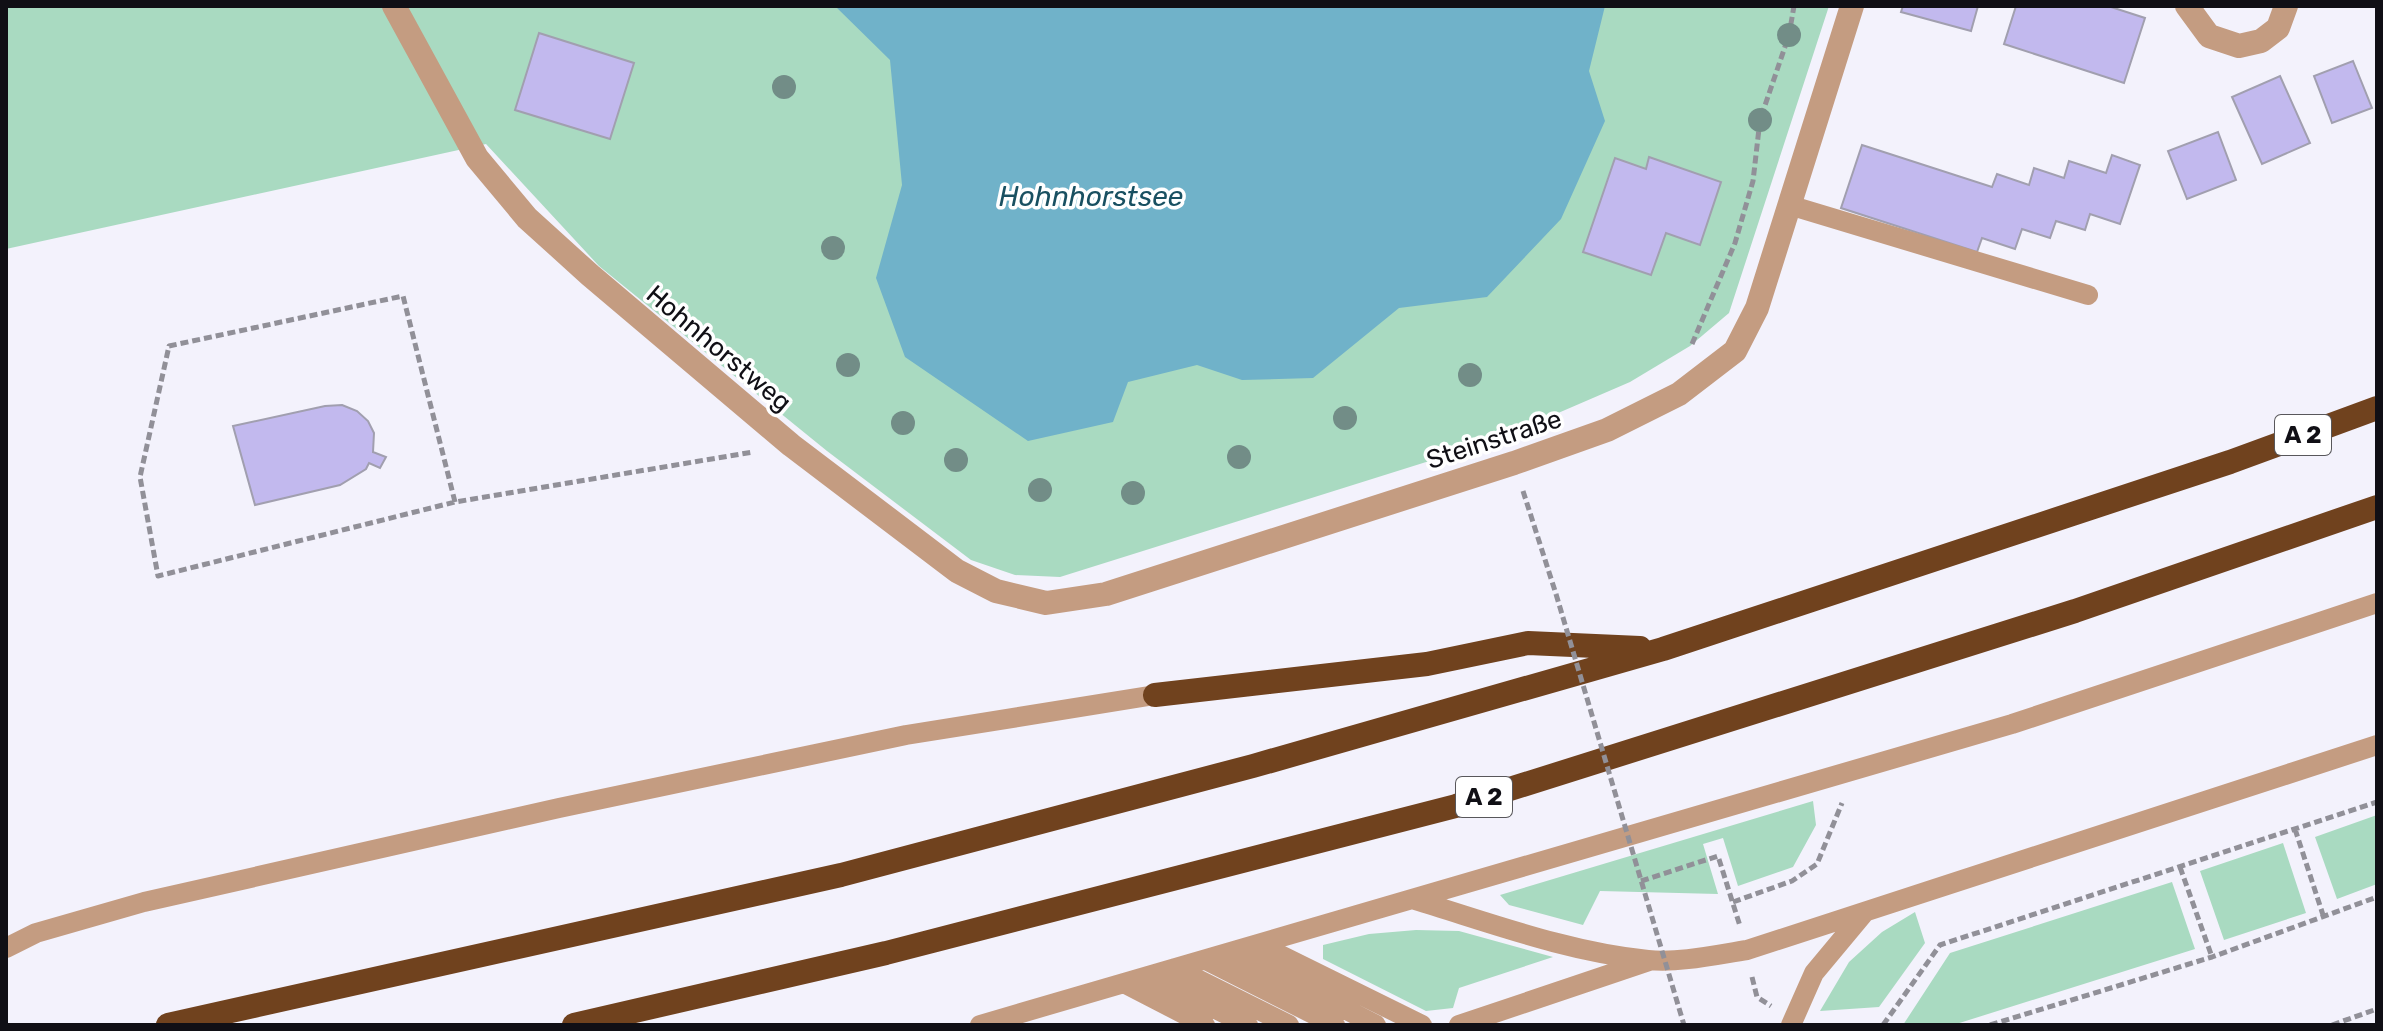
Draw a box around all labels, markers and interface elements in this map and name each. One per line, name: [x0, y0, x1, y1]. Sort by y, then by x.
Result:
water label: Hohnhorstsee: [999, 180, 1184, 213]
street label: Hohnhorstweg: [640, 279, 797, 418]
street label: Steinstraße: [1423, 403, 1566, 476]
road number: A 2: [2275, 415, 2331, 455]
road number: A 2: [1456, 777, 1512, 817]

